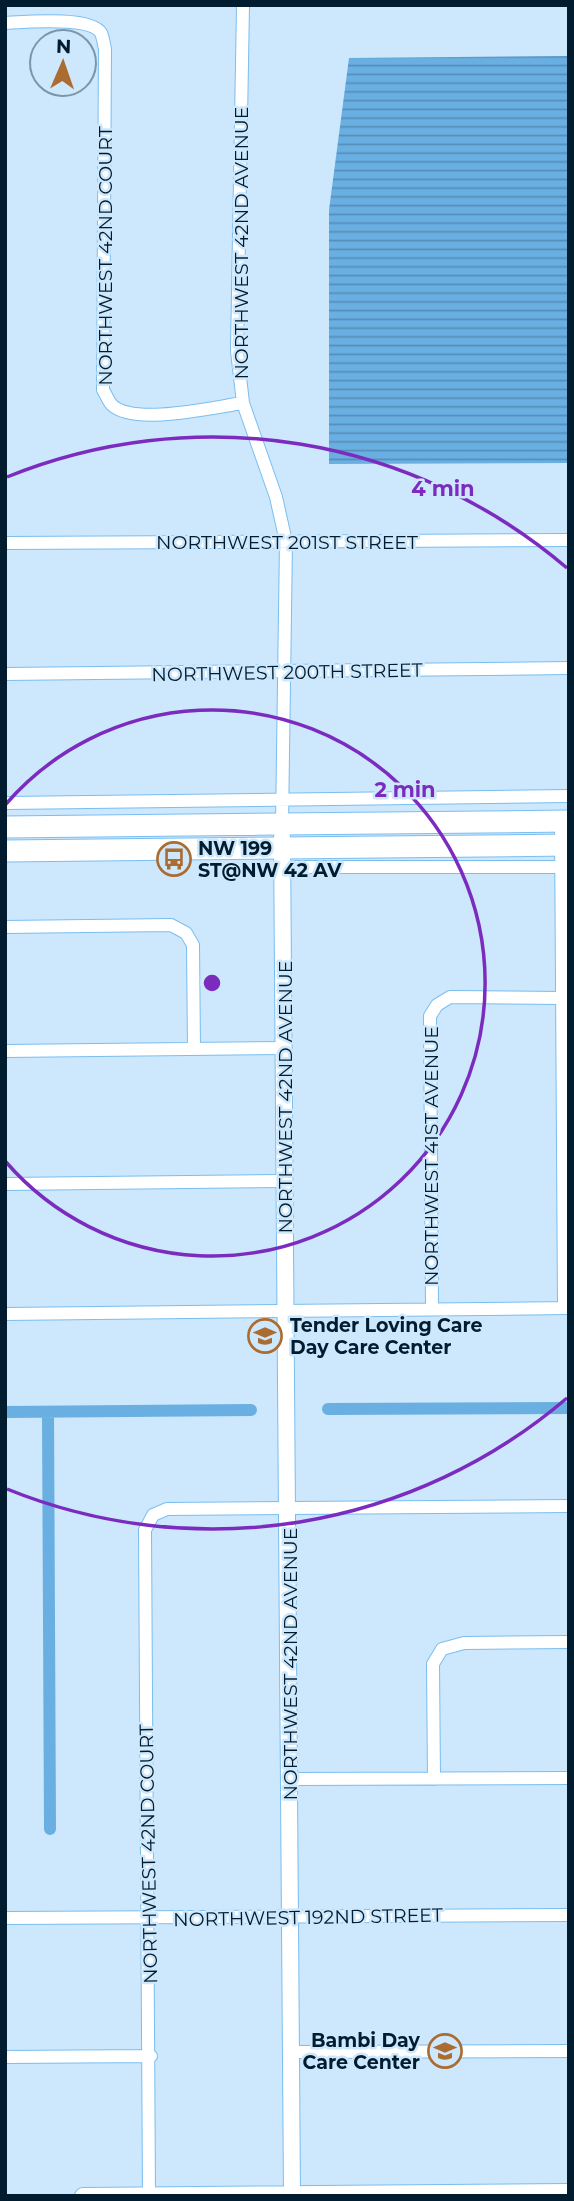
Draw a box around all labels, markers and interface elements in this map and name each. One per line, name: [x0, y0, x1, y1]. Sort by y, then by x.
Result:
north arrow: [28, 28, 98, 98]
text: N: [55, 35, 72, 58]
street label: NORTHWEST 42ND AVENUE: [230, 106, 253, 380]
street label: NORTHWEST 42ND COURT: [94, 126, 117, 386]
text: 4 min: [411, 476, 475, 501]
street label: NORTHWEST 201ST STREET: [156, 531, 418, 554]
street label: NORTHWEST 200TH STREET: [151, 659, 423, 686]
text: 2 min: [374, 777, 436, 802]
place label: NW 199 ST@NW 42 AV: [198, 837, 342, 882]
bus stop icon: NW 199 ST@NW 42 AV: [155, 840, 193, 878]
street label: NORTHWEST 42ND AVENUE: [274, 960, 297, 1234]
centre of rings: [200, 971, 224, 995]
street label: NORTHWEST 41ST AVENUE: [420, 1026, 443, 1286]
place label: Tender Loving Care Day Care Center: [290, 1314, 483, 1359]
school or university icon: Tender Loving Care Day Care Center: [246, 1317, 284, 1355]
street label: NORTHWEST 42ND AVENUE: [279, 1527, 302, 1801]
street label: NORTHWEST 42ND COURT: [135, 1724, 162, 1984]
street label: NORTHWEST 192ND STREET: [173, 1904, 443, 1931]
place label: Bambi Day Care Center: [303, 2029, 421, 2074]
school or university icon: Bambi Day Care Center: [426, 2032, 464, 2070]

